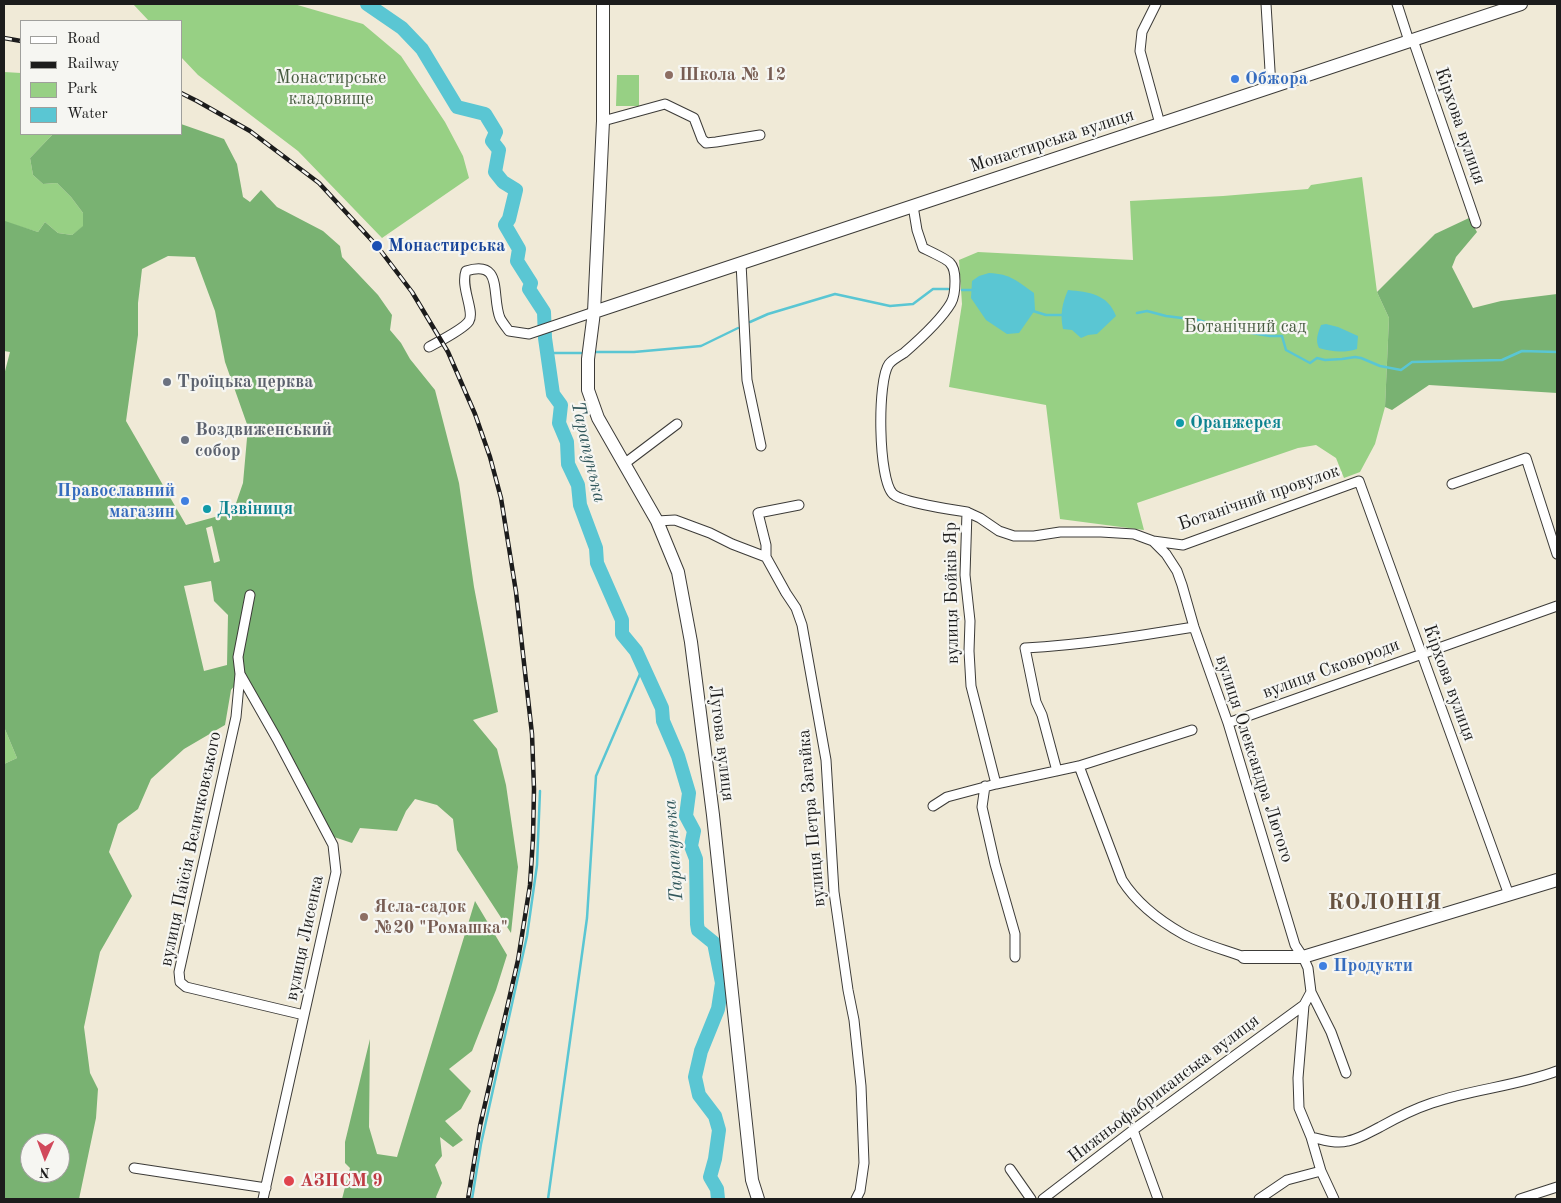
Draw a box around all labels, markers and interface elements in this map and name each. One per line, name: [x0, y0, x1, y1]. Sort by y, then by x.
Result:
legend: [20, 20, 182, 135]
text: Road: [67, 32, 100, 47]
text: Railway: [67, 57, 120, 72]
place label: Школа № 12: [679, 64, 786, 86]
street label: Кірхова вулиця: [1430, 65, 1490, 187]
park label: Монастирське кладовище: [276, 67, 386, 110]
place label: Обжора: [1245, 68, 1308, 90]
marker: Школа № 12: [663, 69, 675, 81]
marker: Обжора: [1229, 73, 1241, 85]
text: Park: [67, 82, 98, 97]
street label: Монастирська вулиця: [967, 104, 1137, 178]
text: Water: [67, 107, 108, 122]
place label: Монастирська: [388, 235, 505, 257]
marker: Монастирська: [370, 239, 384, 253]
park label: Ботанічний сад: [1184, 316, 1306, 338]
place label: Троїцька церква: [177, 371, 313, 393]
marker: Троїцька церква: [161, 376, 173, 388]
water label: Тарапунька: [565, 399, 611, 505]
place label: Оранжерея: [1190, 412, 1281, 434]
marker: Оранжерея: [1174, 417, 1186, 429]
place label: Воздвиженський собор: [195, 419, 332, 462]
marker: Воздвиженський собор: [179, 434, 191, 446]
street label: Ботанічний провулок: [1175, 460, 1343, 536]
place label: Православний магазин: [57, 480, 175, 522]
marker: Православний магазин: [179, 495, 191, 507]
place label: Дзвіниця: [217, 498, 293, 520]
marker: Дзвіниця: [201, 503, 213, 515]
street label: вулиця Бойків Яр: [940, 522, 964, 664]
street label: Кірхова вулиця: [1418, 622, 1480, 744]
street label: вулиця Сковороди: [1260, 634, 1402, 704]
street label: вулиця Олександра Лютого: [1210, 653, 1298, 865]
street label: Лугова вулиця: [703, 684, 739, 802]
street label: вулиця Петра Загайка: [793, 728, 831, 908]
street label: вулиця Паїсія Величковського: [156, 730, 226, 968]
water label: Тарапунька: [659, 799, 689, 903]
street label: вулиця Лисенка: [281, 873, 329, 1003]
district label: КОЛОНІЯ: [1327, 890, 1443, 916]
place label: Ясла-садок №20 "Ромашка": [374, 896, 508, 939]
marker: Ясла-садок №20 "Ромашка": [358, 911, 370, 923]
place label: Продукти: [1333, 955, 1413, 977]
marker: Продукти: [1317, 960, 1329, 972]
street label: Нижньофабриканська вулиця: [1064, 1010, 1264, 1168]
north arrow: [20, 1133, 70, 1183]
text: N: [39, 1165, 50, 1179]
place label: АЗПСМ 9: [300, 1170, 383, 1192]
marker: АЗПСМ 9: [282, 1174, 296, 1188]

